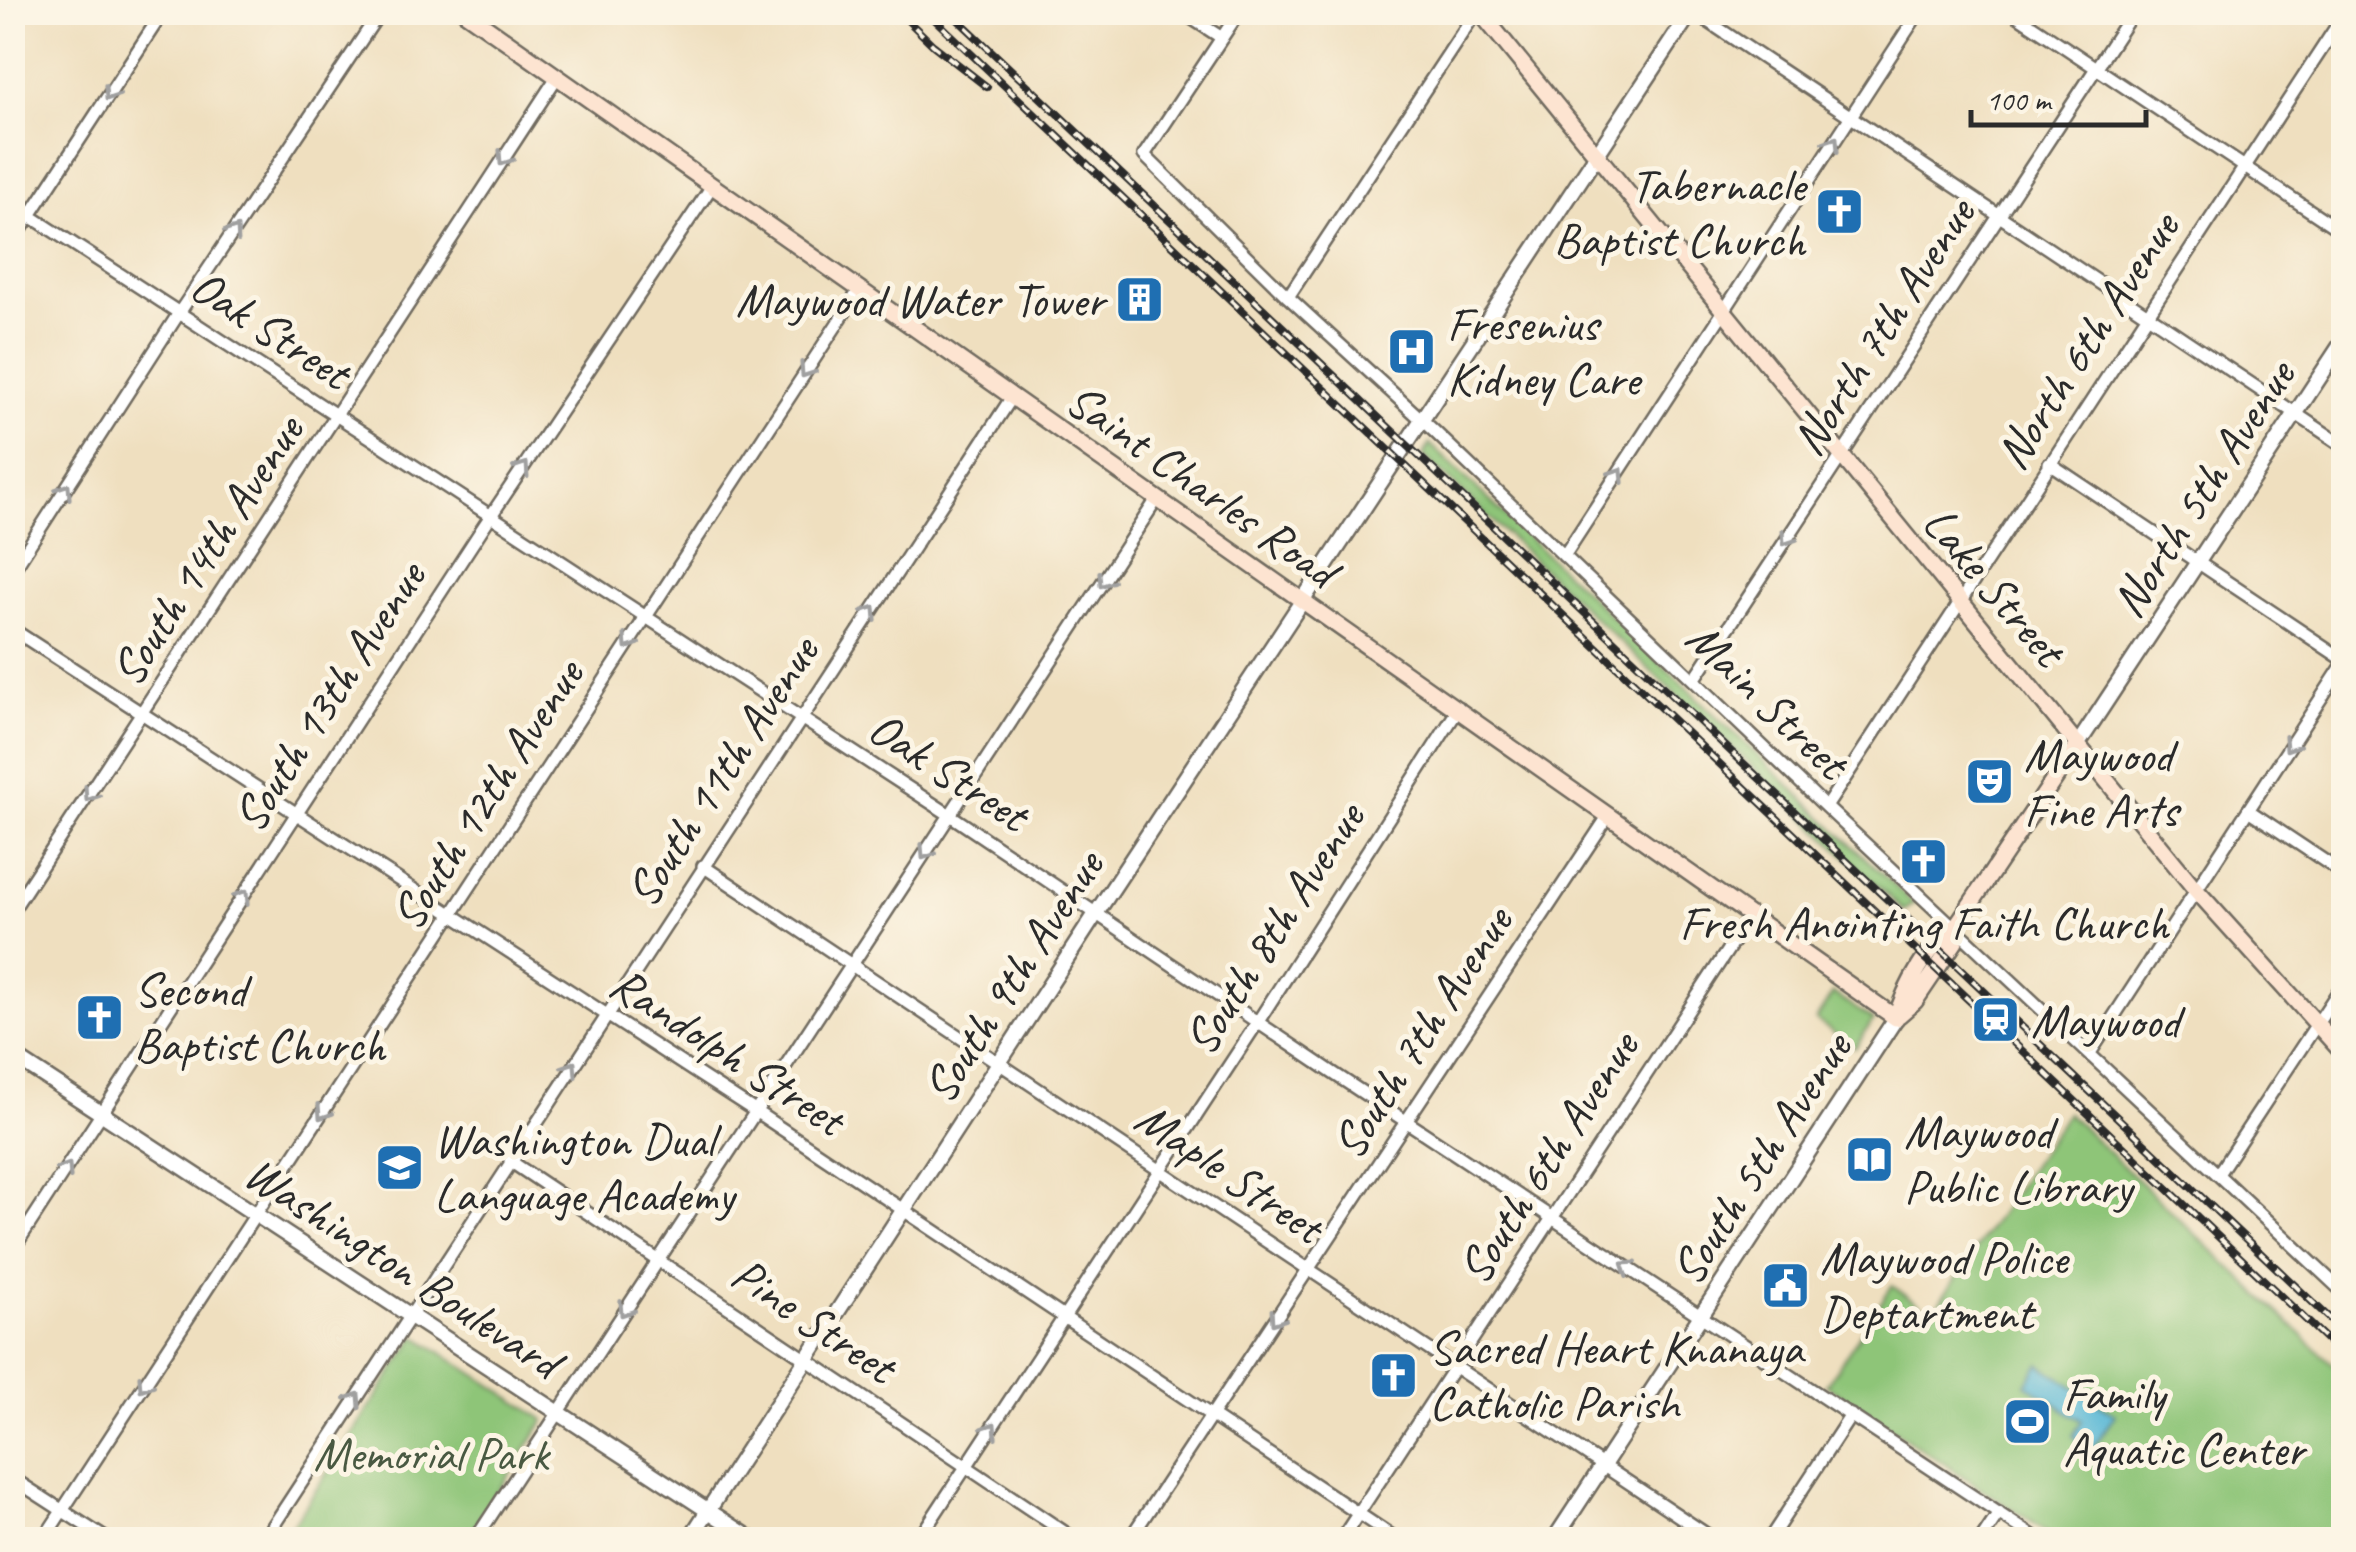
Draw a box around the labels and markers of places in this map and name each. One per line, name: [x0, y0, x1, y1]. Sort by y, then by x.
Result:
place label: Tabernacle Baptist Church: [1554, 155, 1808, 270]
church icon: Tabernacle Baptist Church: [1814, 186, 1866, 238]
place label: Maywood Water Tower: [736, 270, 1109, 330]
building icon: Maywood Water Tower: [1113, 273, 1165, 325]
place label: Fresenius Kidney Care: [1447, 294, 1643, 409]
hospital icon: Fresenius Kidney Care: [1386, 325, 1438, 377]
place label: Maywood Fine Arts: [2024, 725, 2182, 840]
theatre icon: Maywood Fine Arts: [1963, 756, 2015, 808]
church icon: Fresh Anointing Faith Church: [1898, 836, 1950, 888]
place label: Fresh Anointing Faith Church: [1680, 893, 2171, 953]
place label: Second Baptist Church: [134, 960, 387, 1075]
church icon: Second Baptist Church: [73, 991, 125, 1043]
place label: Maywood: [2031, 991, 2186, 1051]
station icon: Maywood: [1970, 994, 2022, 1046]
place label: Maywood Public Library: [1904, 1102, 2135, 1217]
place label: Washington Dual Language Academy: [434, 1110, 737, 1225]
library icon: Maywood Public Library: [1843, 1133, 1895, 1185]
school or university icon: Washington Dual Language Academy: [373, 1141, 425, 1193]
place label: Maywood Police Deptartment: [1820, 1228, 2071, 1343]
public building icon: Maywood Police Deptartment: [1759, 1259, 1811, 1311]
place label: Sacred Heart Knanaya Catholic Parish: [1429, 1318, 1806, 1433]
church icon: Sacred Heart Knanaya Catholic Parish: [1368, 1349, 1420, 1401]
place label: Family Aquatic Center: [2063, 1364, 2308, 1479]
sports icon: Family Aquatic Center: [2002, 1395, 2054, 1447]

